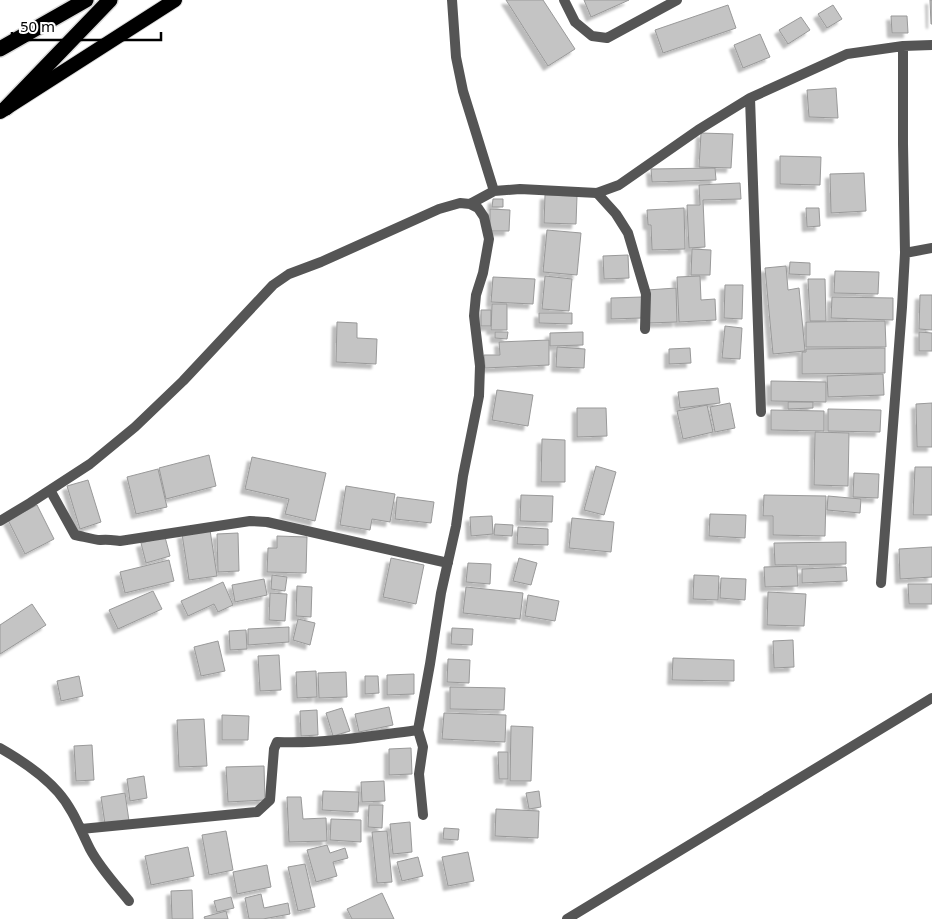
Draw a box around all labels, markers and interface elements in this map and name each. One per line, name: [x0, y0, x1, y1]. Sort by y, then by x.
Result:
scale bar: [12, 10, 161, 42]
text: 50 m: [20, 16, 55, 36]

